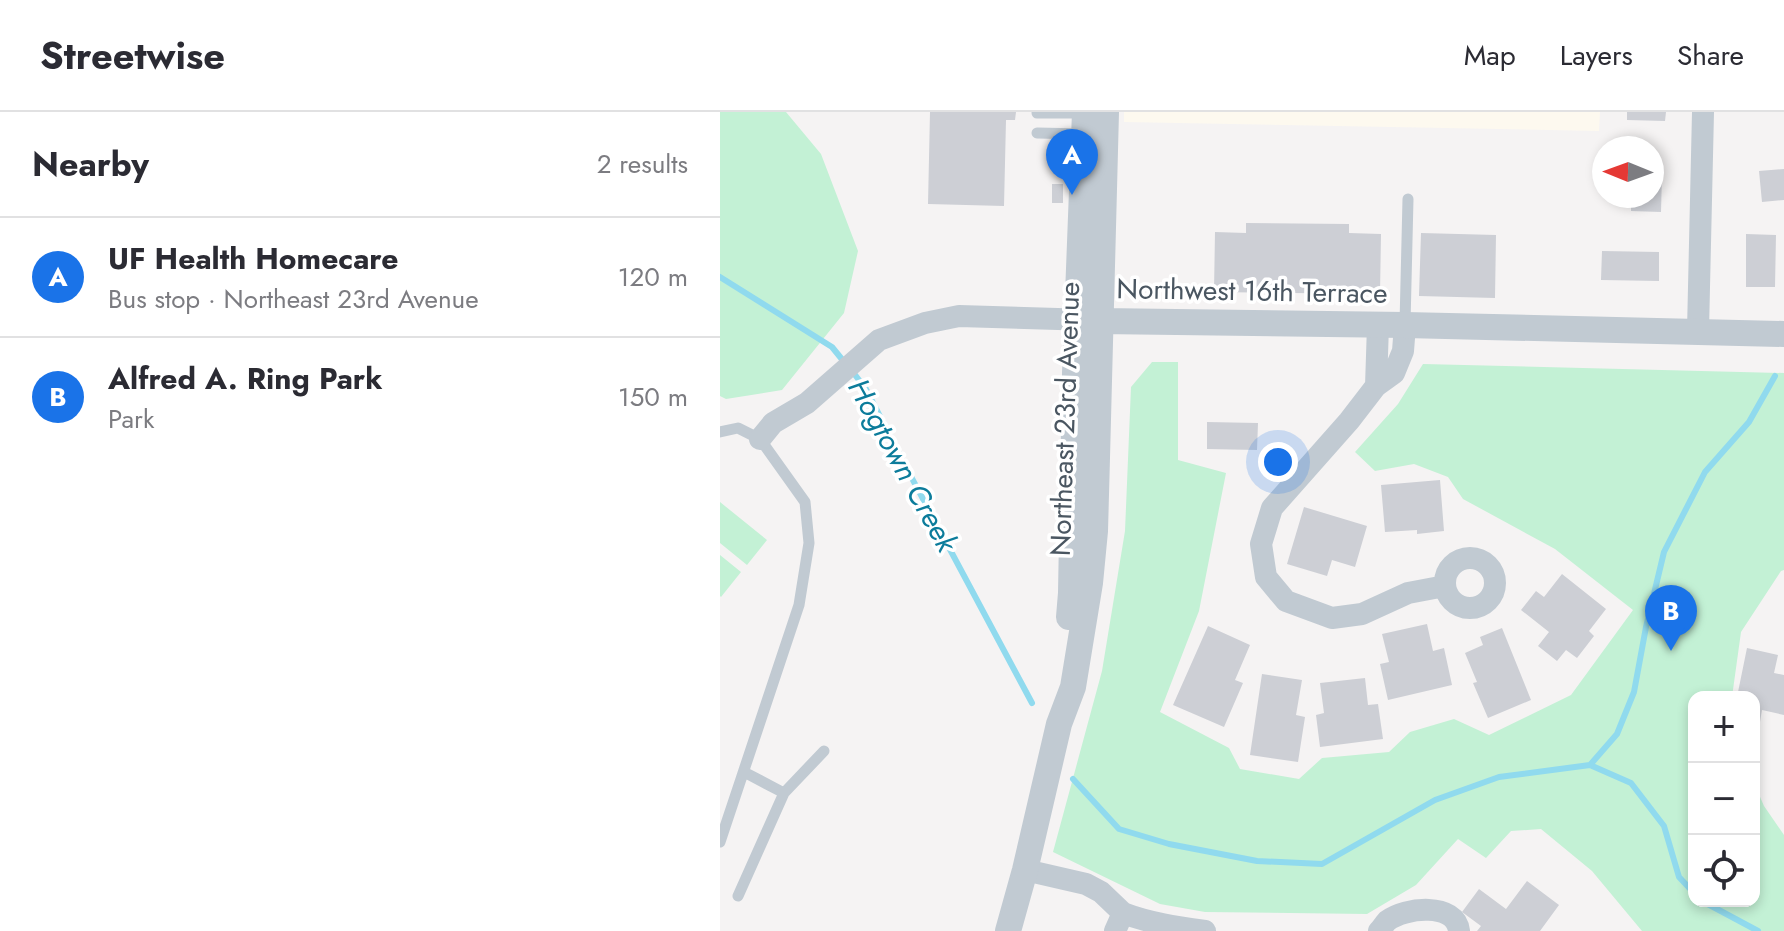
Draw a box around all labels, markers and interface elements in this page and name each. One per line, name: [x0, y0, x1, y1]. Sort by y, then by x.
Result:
text: Streetwise: [40, 28, 225, 83]
text: Map: [1464, 35, 1516, 76]
text: Layers: [1560, 35, 1633, 76]
text: Share: [1677, 35, 1744, 76]
pin: A: [1046, 129, 1098, 195]
north arrow: [1592, 136, 1664, 208]
text: Nearby: [32, 140, 149, 189]
text: 2 results: [597, 145, 688, 183]
text: UF Health Homecare: [108, 237, 398, 280]
text: A: [48, 258, 68, 296]
text: 120 m: [618, 258, 688, 296]
street label: Northwest 16th Terrace: [1116, 268, 1388, 314]
text: Bus stop · Northeast 23rd Avenue: [108, 280, 479, 318]
street label: Northeast 23rd Avenue: [1040, 281, 1090, 557]
text: Alfred A. Ring Park: [108, 357, 383, 400]
water label: Hogtown Creek: [838, 371, 969, 560]
text: B: [49, 378, 67, 416]
text: 150 m: [618, 378, 688, 416]
text: Park: [108, 400, 154, 438]
your location: [1258, 442, 1298, 482]
pin: B: [1645, 585, 1697, 651]
map controls: [1688, 691, 1760, 907]
button: +: [1688, 691, 1760, 763]
button: −: [1688, 763, 1760, 835]
button: locate: [1688, 835, 1760, 907]

